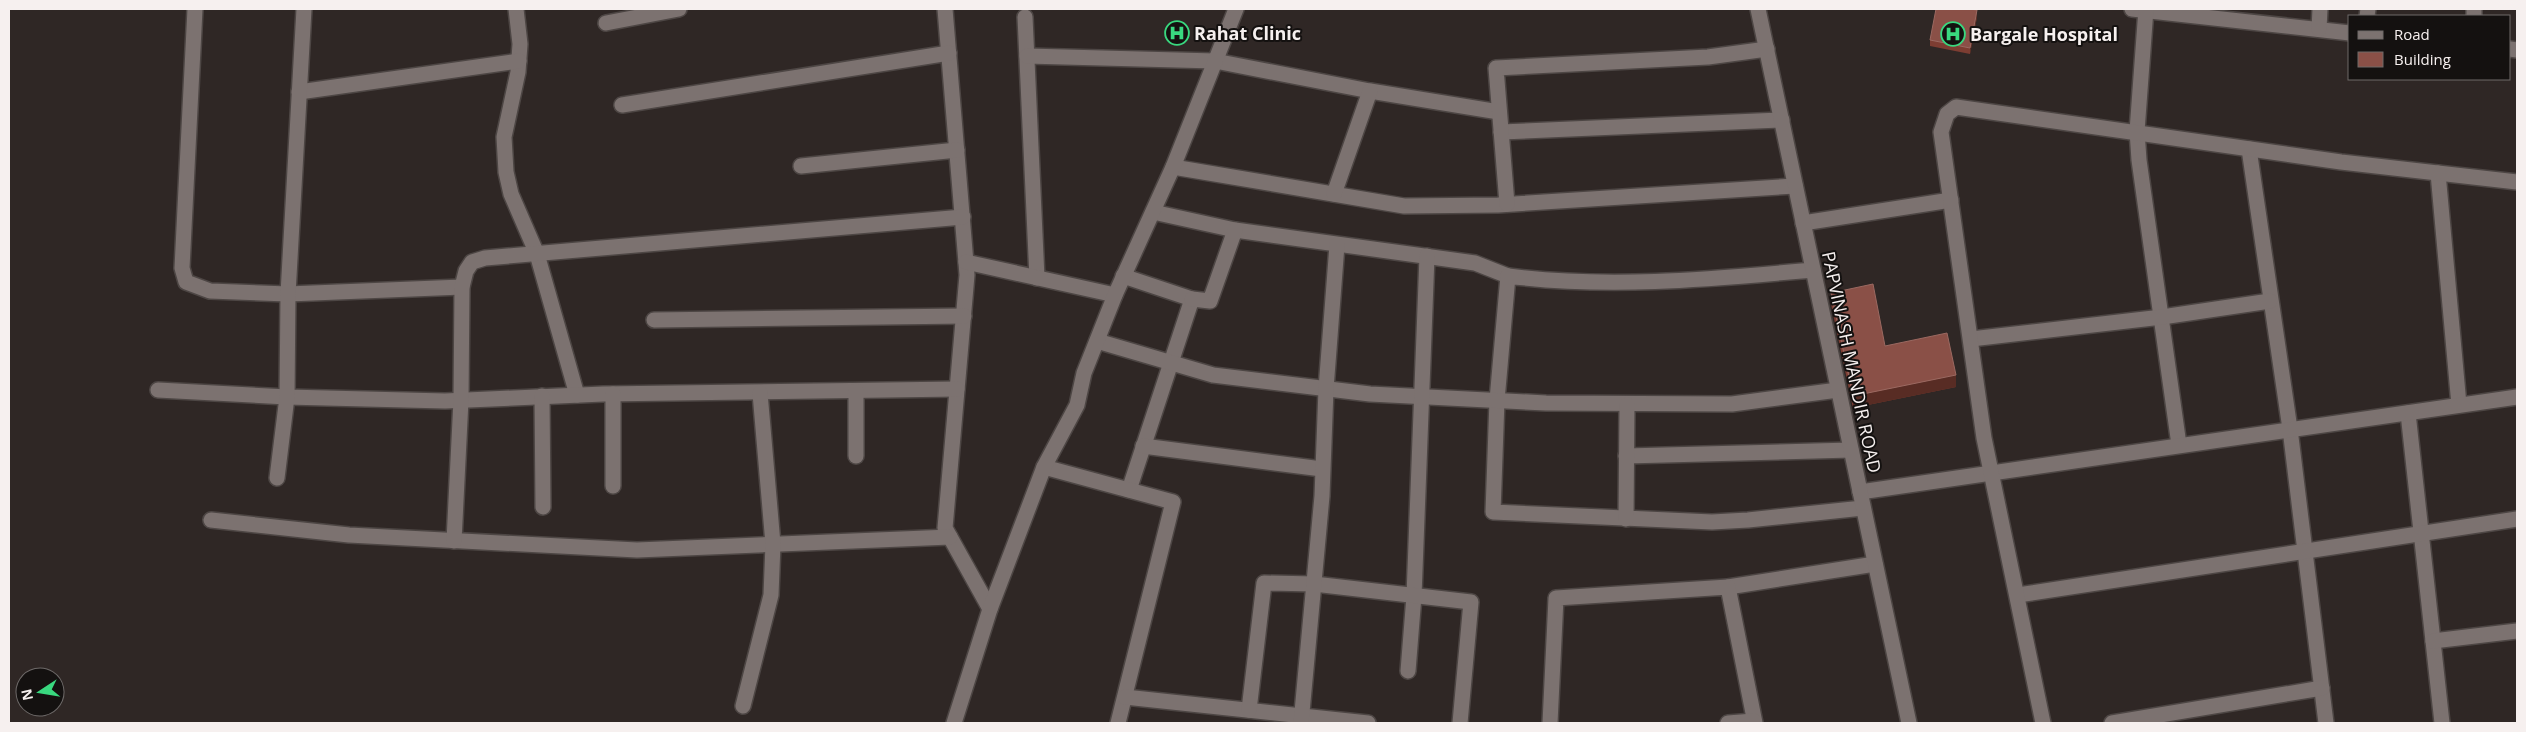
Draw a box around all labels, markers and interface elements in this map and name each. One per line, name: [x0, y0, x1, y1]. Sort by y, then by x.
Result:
legend: [2348, 15, 2511, 80]
hospital icon: Rahat Clinic: [1164, 20, 1190, 46]
place label: Rahat Clinic: [1194, 21, 1301, 45]
hospital icon: Bargale Hospital: [1940, 21, 1966, 47]
place label: Bargale Hospital: [1970, 22, 2118, 46]
text: Road: [2394, 24, 2430, 44]
text: Building: [2394, 49, 2451, 69]
street label: PAPVINASH MANDIR ROAD: [1817, 249, 1887, 475]
north arrow: [15, 667, 65, 717]
text: N: [16, 687, 37, 702]

